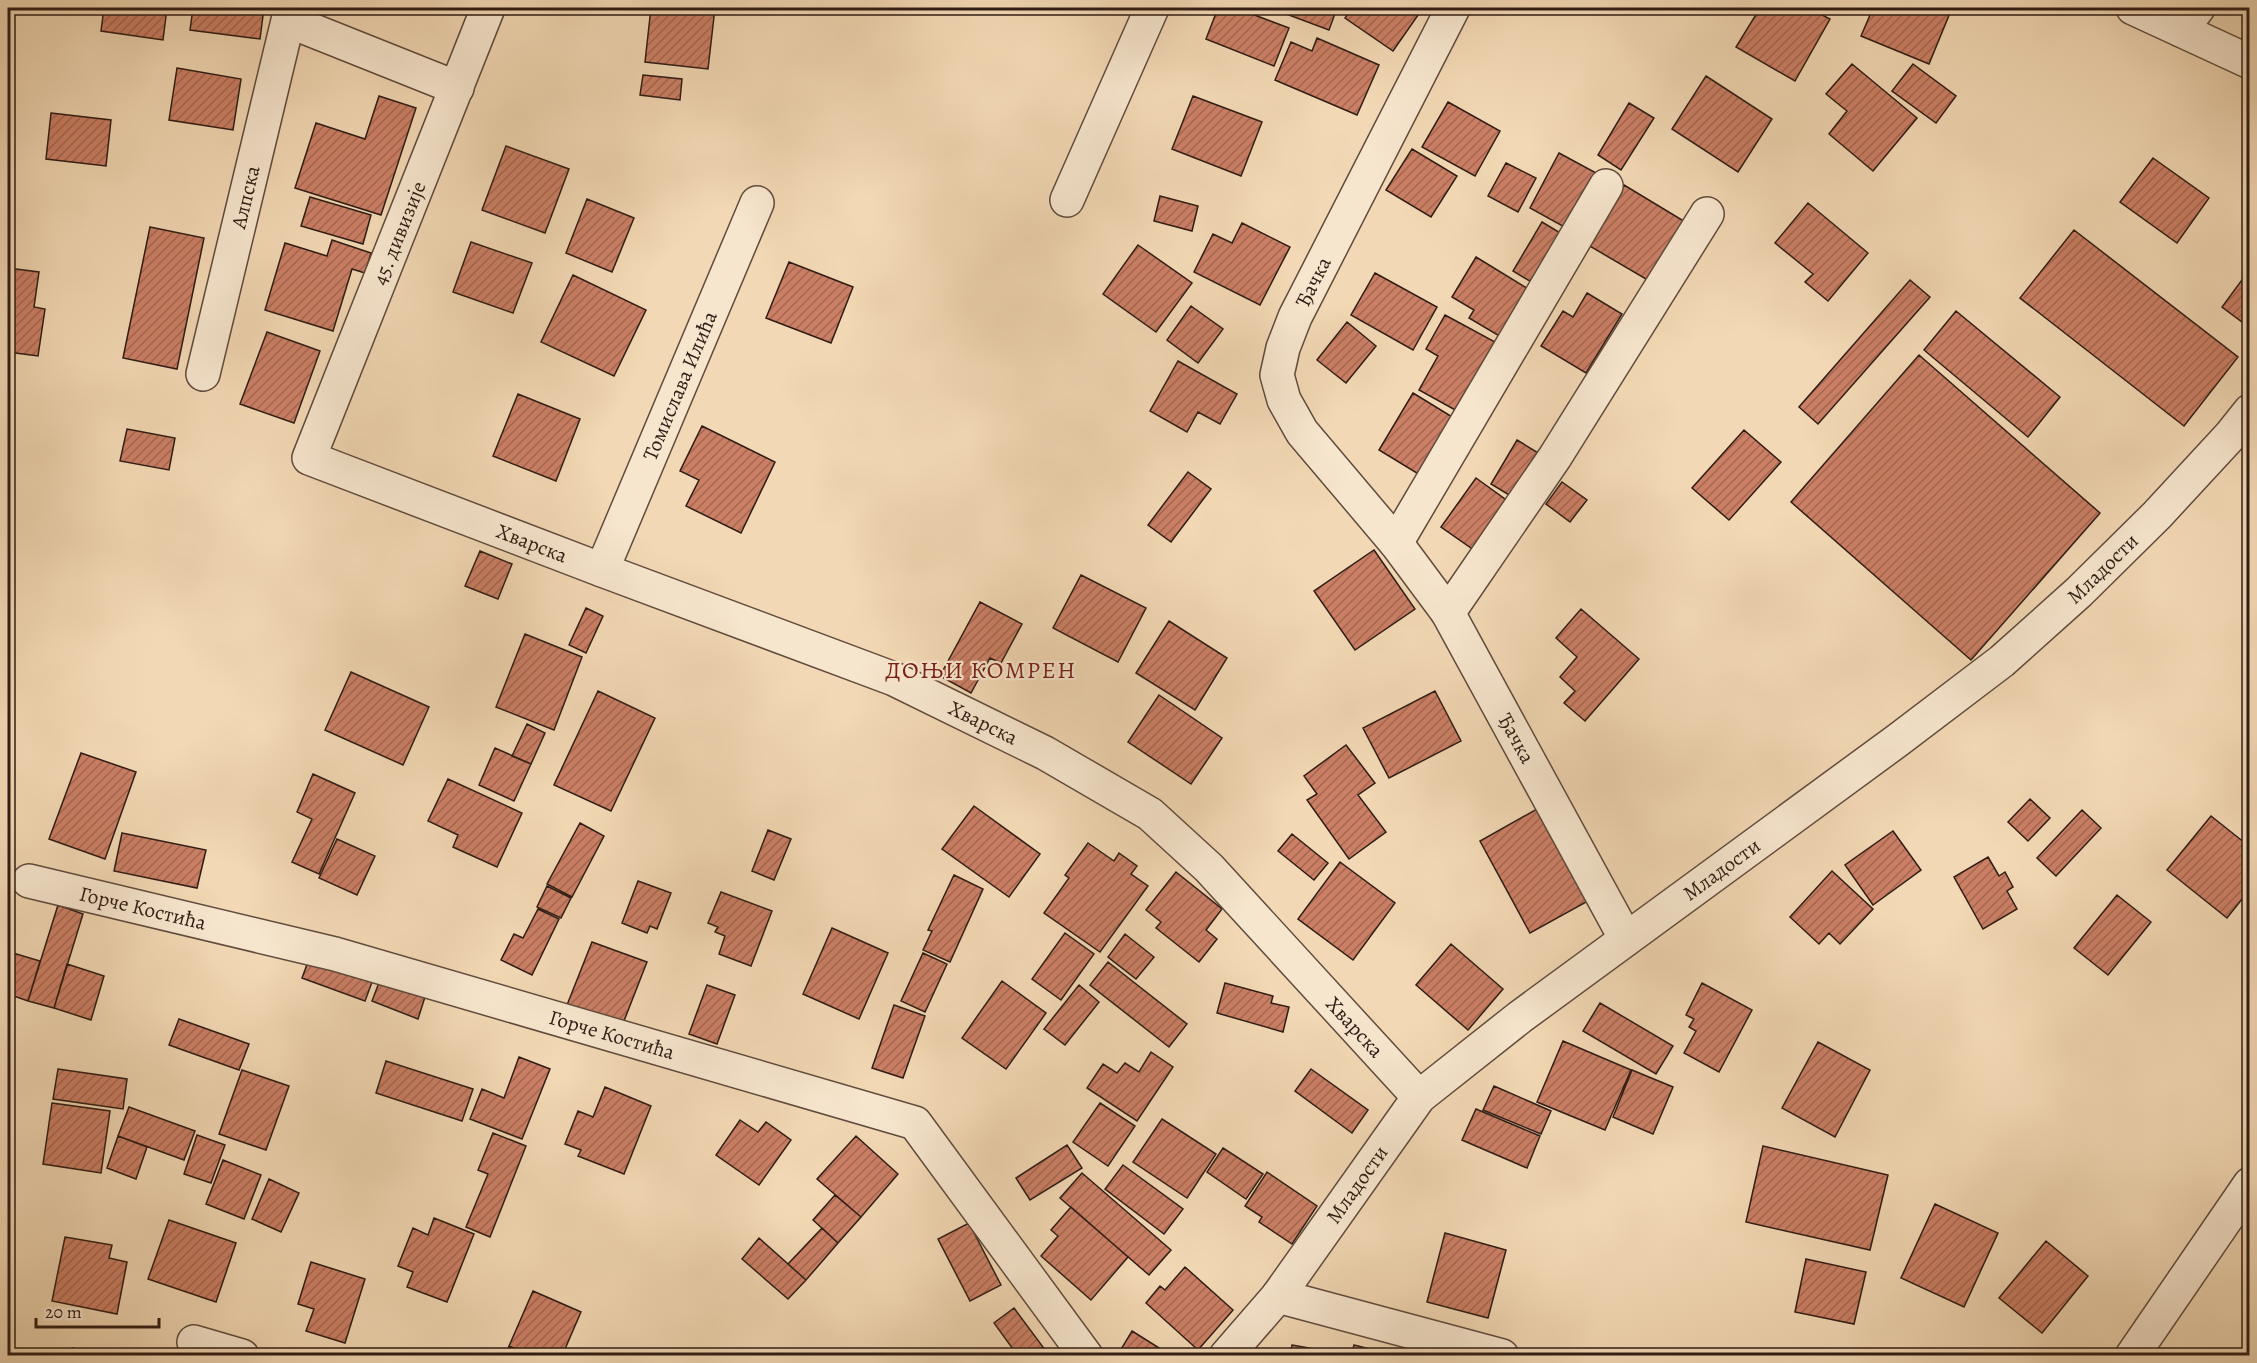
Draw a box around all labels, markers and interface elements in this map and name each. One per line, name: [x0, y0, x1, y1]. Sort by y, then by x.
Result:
street label: Алпска: [224, 162, 267, 232]
street label: 45. дивизије: [365, 177, 433, 289]
street label: Ђачка: [1288, 252, 1338, 312]
street label: Томислава Илића: [636, 306, 724, 465]
street label: Хварска: [493, 517, 572, 570]
street label: Младости: [2061, 527, 2144, 610]
district label: ДОЊИ КОМРЕН: [885, 654, 1077, 686]
street label: Хварска: [944, 694, 1023, 752]
street label: Ђачка: [1491, 708, 1542, 769]
street label: Младости: [1677, 832, 1766, 907]
street label: Горче Костића: [77, 880, 209, 937]
street label: Хварска: [1320, 990, 1390, 1064]
street label: Горче Костића: [546, 1003, 678, 1066]
street label: Младости: [1320, 1140, 1394, 1229]
scale bar: [36, 1291, 159, 1329]
text: 20 m: [45, 1300, 82, 1324]

